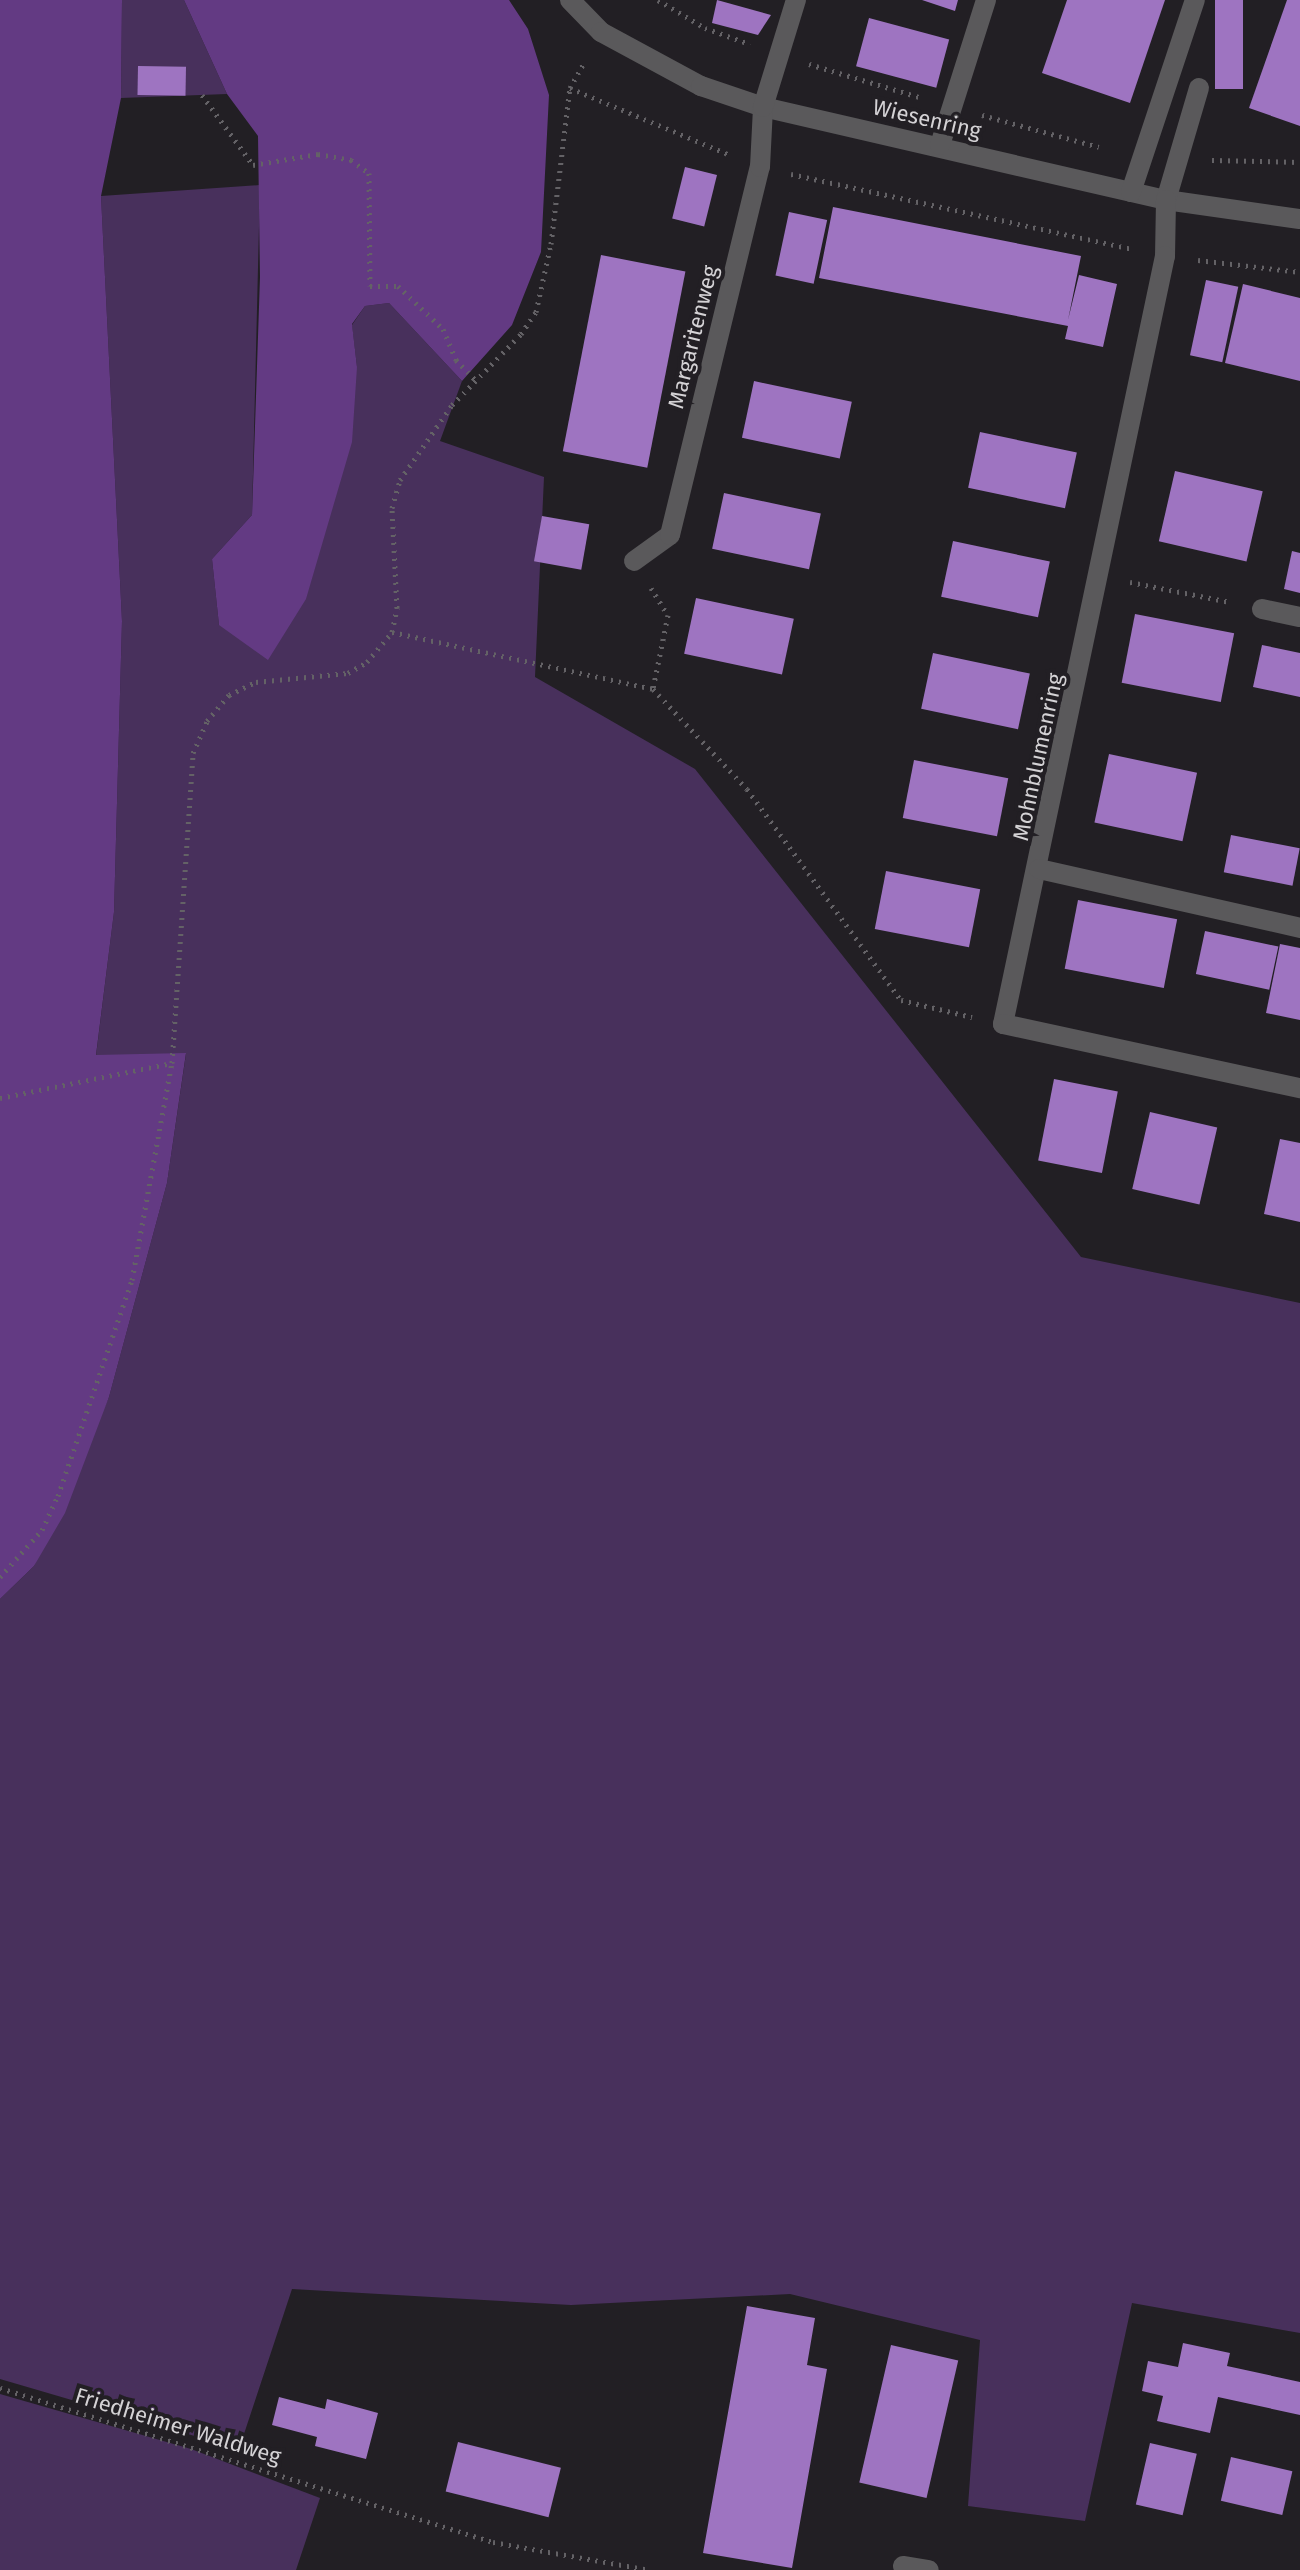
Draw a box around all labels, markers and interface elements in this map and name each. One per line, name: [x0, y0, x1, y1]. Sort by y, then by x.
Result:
street label: Wiesenring: [870, 94, 984, 144]
street label: Margaritenweg: [662, 263, 724, 411]
street label: Mohnblumenring: [1007, 671, 1069, 843]
street label: Friedheimer Waldweg: [72, 2382, 284, 2470]

